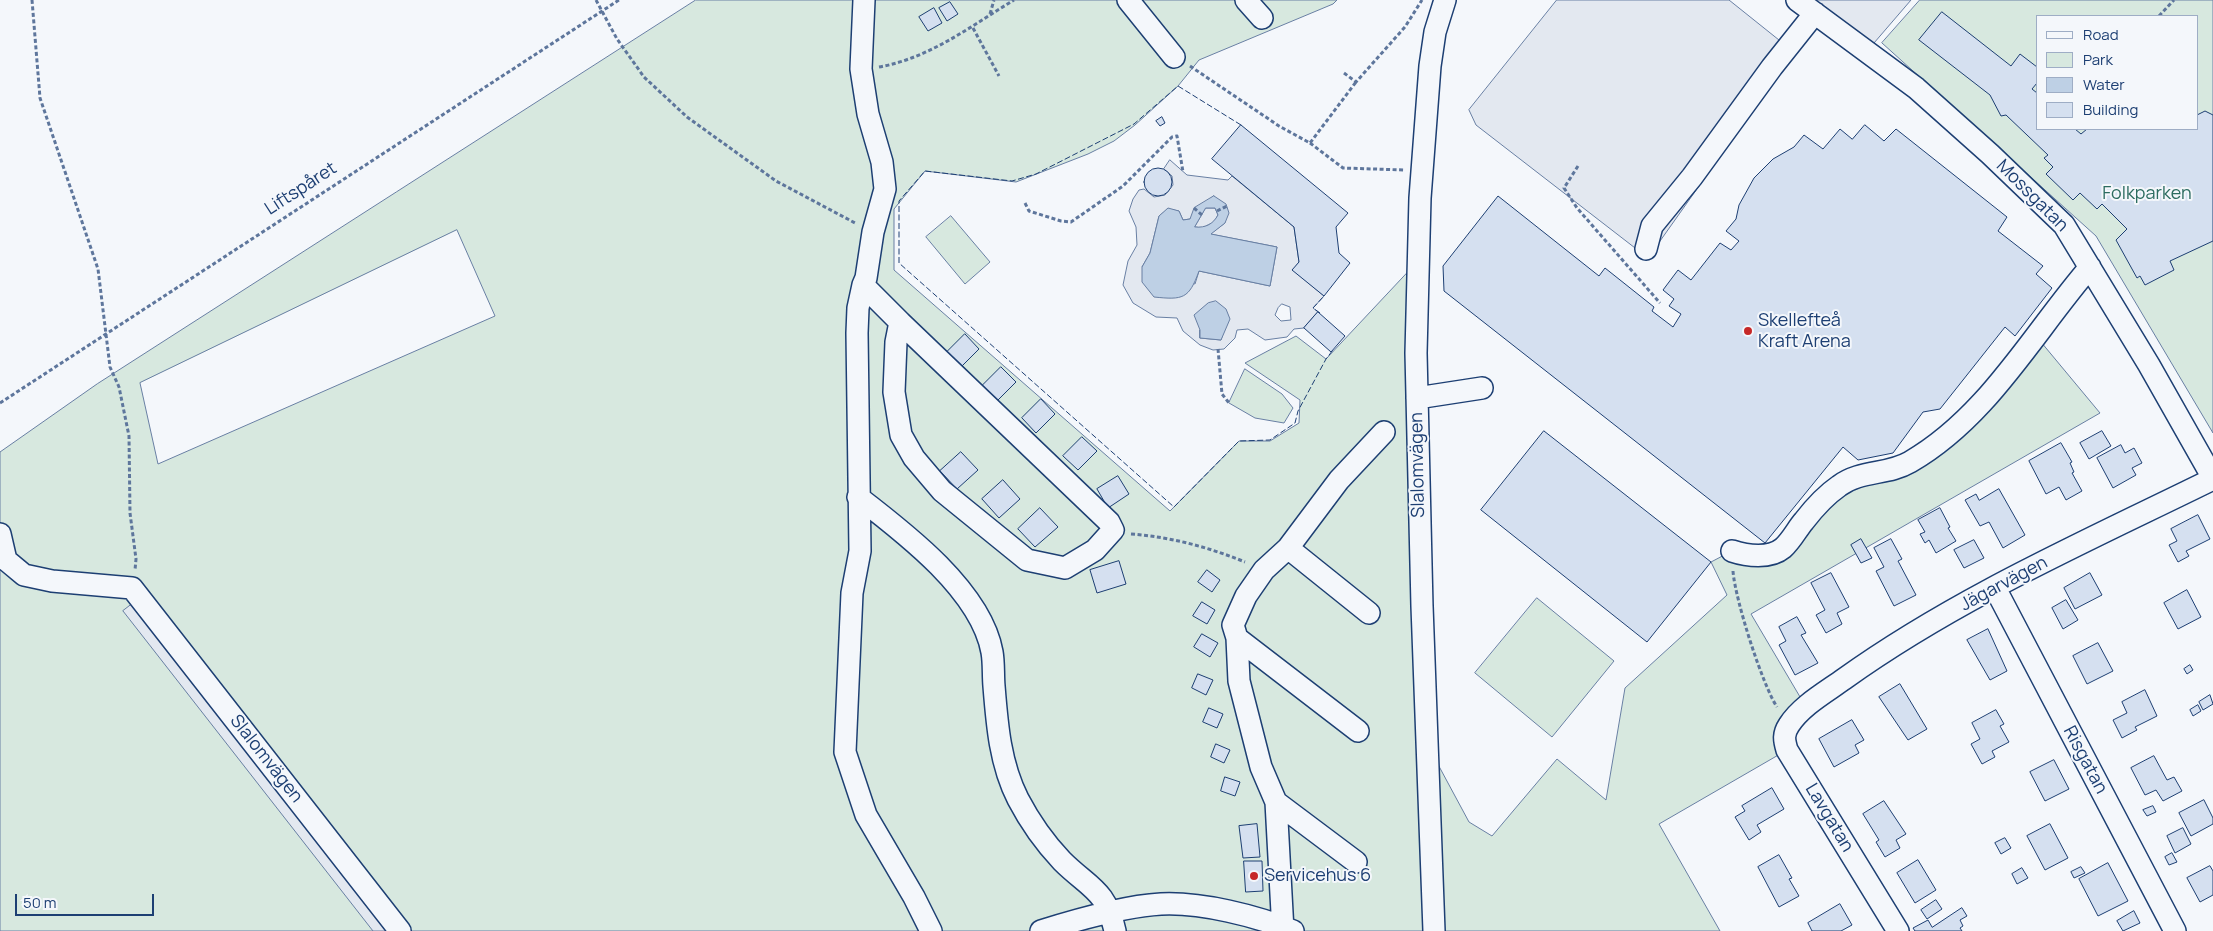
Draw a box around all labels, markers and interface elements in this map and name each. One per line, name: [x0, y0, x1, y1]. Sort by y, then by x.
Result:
legend: [2036, 15, 2198, 130]
text: Road: [2083, 24, 2119, 45]
text: Park: [2083, 49, 2113, 70]
text: Water: [2083, 74, 2125, 95]
text: Building: [2083, 99, 2138, 120]
street label: Mossgatan: [1991, 155, 2073, 237]
street label: Liftspåret: [261, 158, 341, 220]
park label: Folkparken: [2102, 183, 2192, 205]
place label: Skellefteå Kraft Arena: [1758, 310, 1851, 352]
marker: Skellefteå Kraft Arena: [1742, 325, 1754, 337]
street label: Slalomvägen: [1406, 412, 1430, 518]
street label: Jägarvägen: [1957, 552, 2051, 616]
street label: Slalomvägen: [225, 711, 307, 807]
street label: Risgatan: [2058, 722, 2112, 798]
street label: Lavgatan: [1800, 780, 1858, 856]
place label: Servicehus 6: [1264, 865, 1371, 887]
marker: Servicehus 6: [1248, 870, 1260, 882]
scale bar: [18, 884, 156, 916]
text: 50 m: [23, 892, 57, 913]

